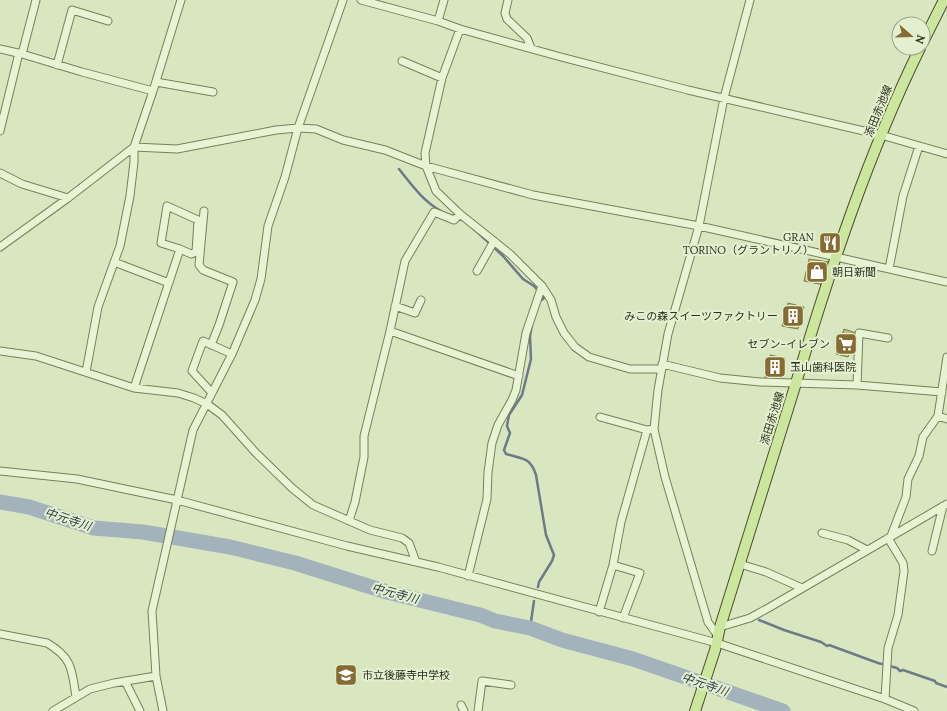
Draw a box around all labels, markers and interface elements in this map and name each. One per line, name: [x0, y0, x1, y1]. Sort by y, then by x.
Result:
north arrow: [891, 16, 931, 56]
text: N: [912, 33, 928, 46]
street label: 添田赤池線: [861, 83, 895, 139]
place label: GRAN TORINO（グラントリノ）: [683, 230, 814, 257]
restaurant icon: GRAN TORINO（グラントリノ）: [817, 230, 843, 256]
shop icon: 朝日新聞: [804, 259, 830, 285]
place label: 朝日新聞: [832, 265, 876, 279]
building icon: みこの森スイーツファクトリー: [780, 303, 806, 329]
place label: みこの森スイーツファクトリー: [624, 309, 778, 323]
supermarket icon: セブン-イレブン: [833, 331, 859, 357]
place label: セブン-イレブン: [748, 337, 830, 351]
building icon: 玉山歯科医院: [762, 354, 788, 380]
place label: 玉山歯科医院: [790, 360, 856, 374]
street label: 添田赤池線: [757, 390, 787, 446]
water label: 中元寺川: [43, 504, 95, 534]
water label: 中元寺川: [370, 580, 422, 607]
school or university icon: 市立後藤寺中学校: [333, 662, 359, 688]
place label: 市立後藤寺中学校: [362, 668, 450, 682]
water label: 中元寺川: [680, 669, 732, 700]

